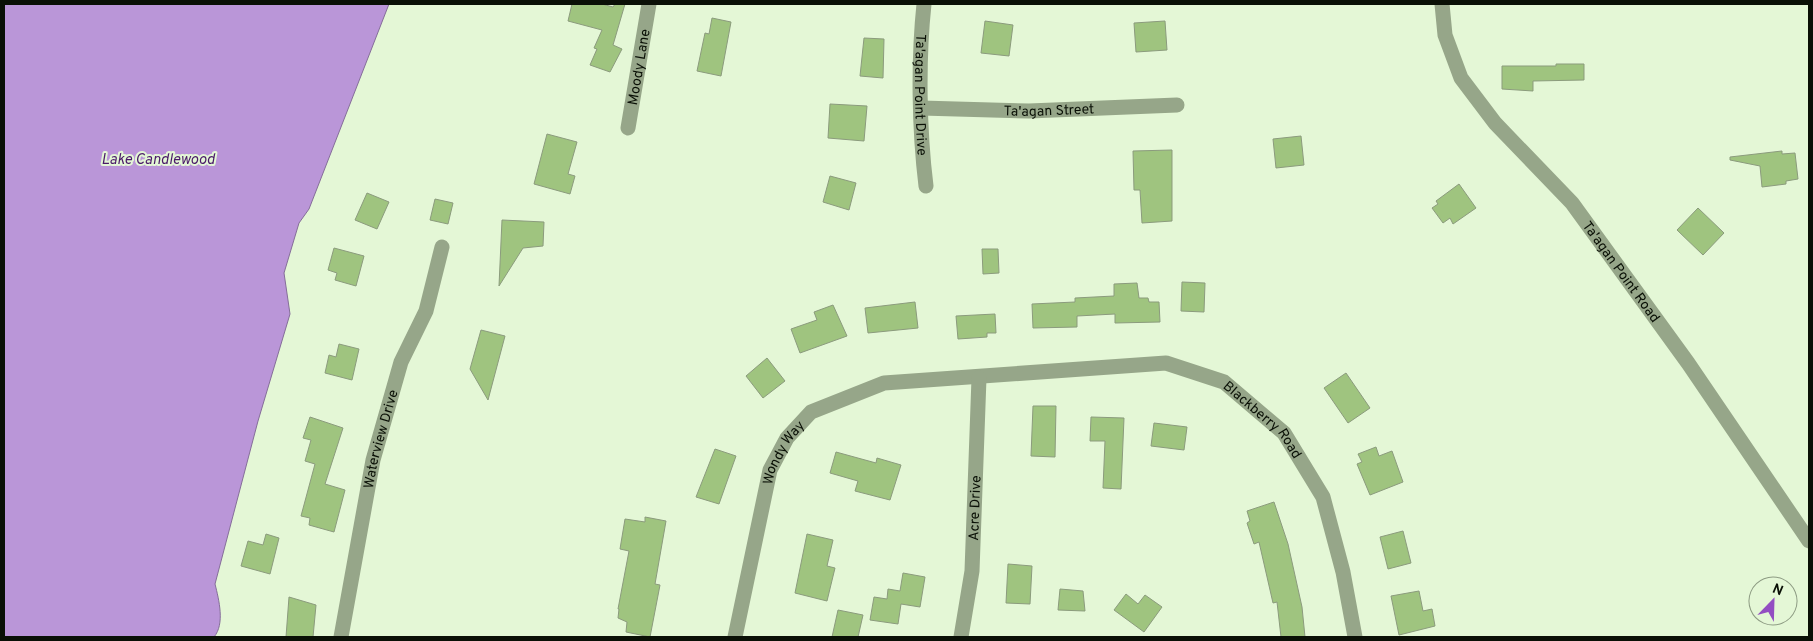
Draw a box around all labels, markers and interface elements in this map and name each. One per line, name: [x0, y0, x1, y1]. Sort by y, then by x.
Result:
street label: Moody Lane: [625, 28, 655, 106]
street label: Ta'agan Point Drive: [910, 33, 930, 156]
street label: Ta'agan Street: [1003, 101, 1095, 121]
water label: Lake Candlewood: [101, 151, 216, 170]
street label: Ta'agan Point Road: [1578, 218, 1663, 326]
street label: Blackberry Road: [1219, 378, 1305, 462]
street label: Waterview Drive: [361, 388, 403, 490]
street label: Wondy Way: [760, 418, 809, 486]
street label: Acre Drive: [966, 475, 985, 541]
north arrow: [1748, 576, 1798, 626]
text: N: [1770, 581, 1785, 600]

